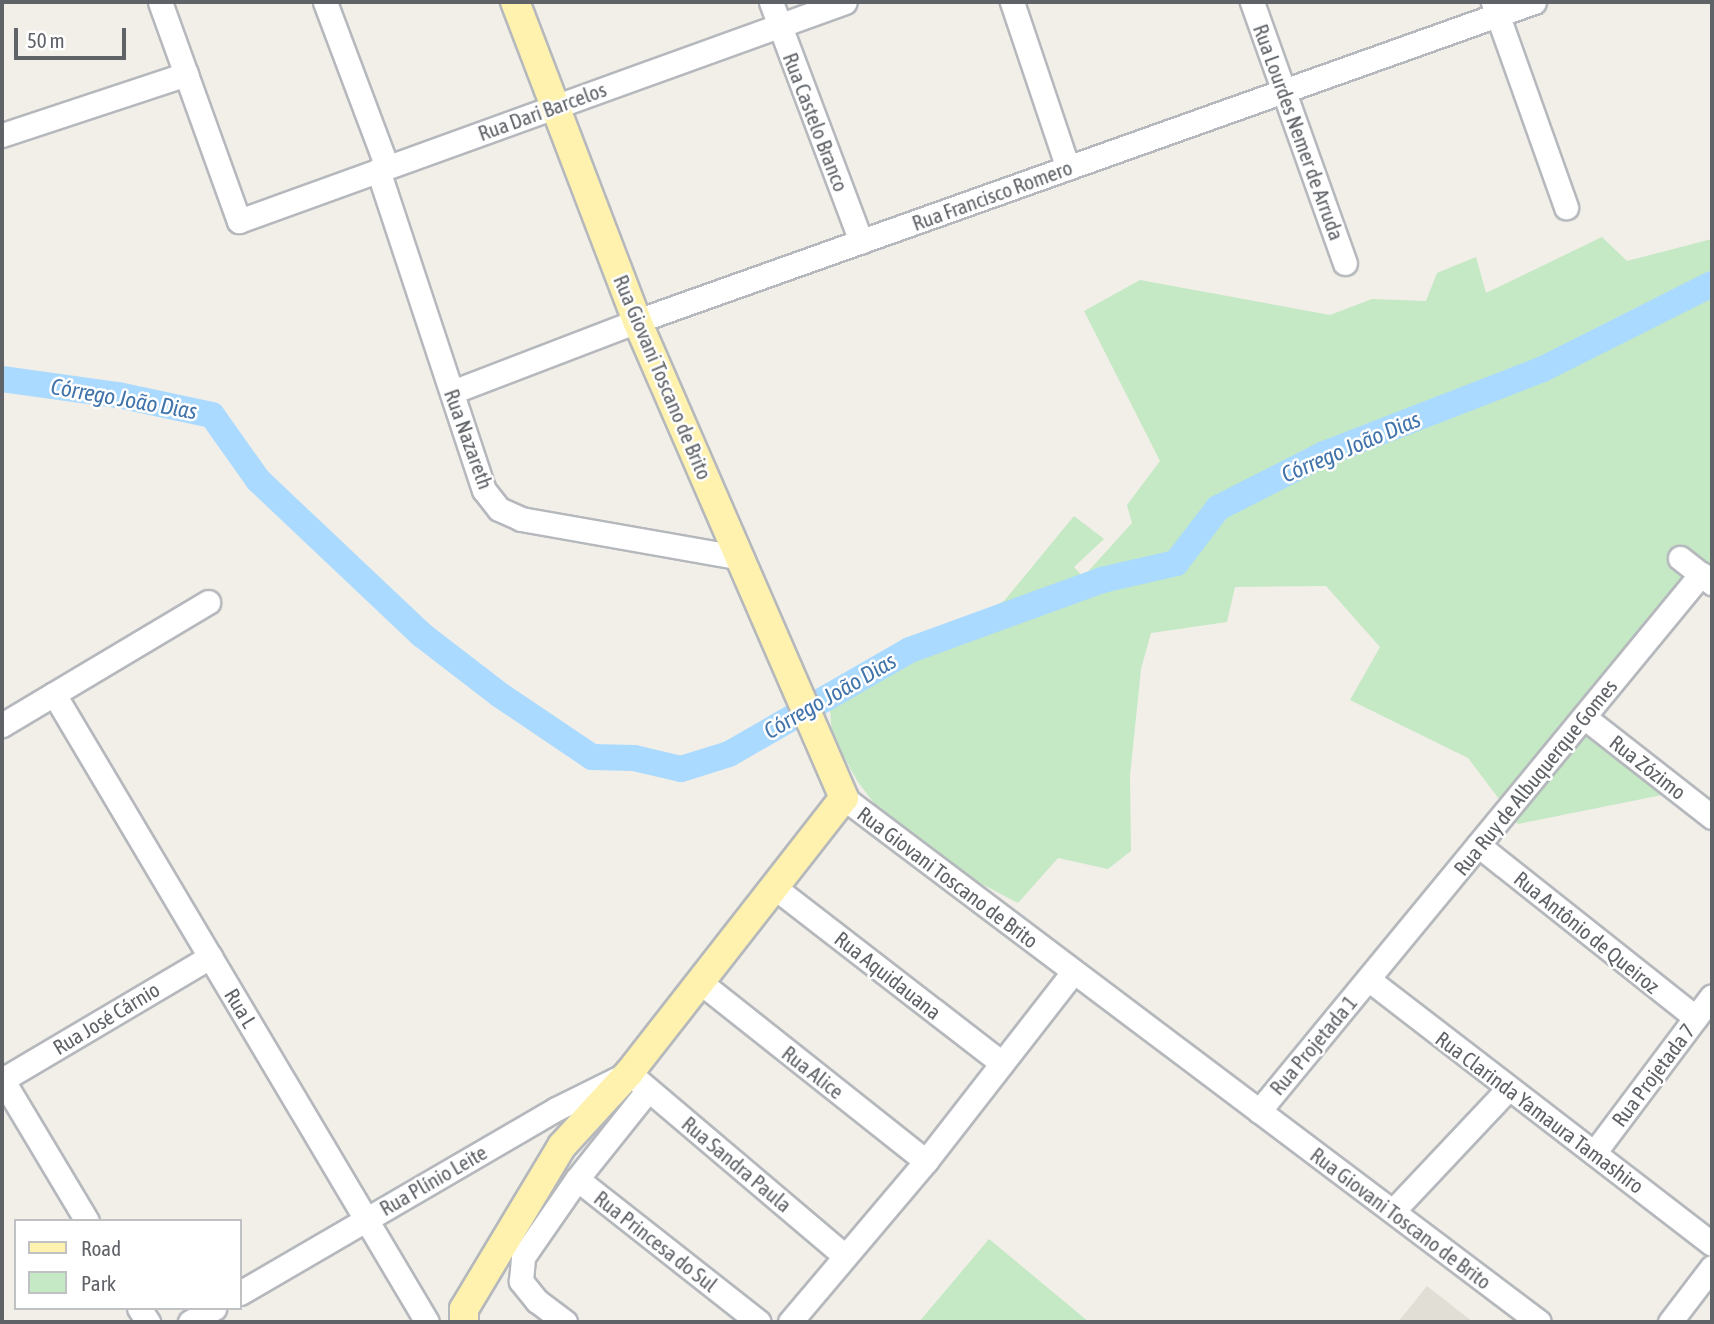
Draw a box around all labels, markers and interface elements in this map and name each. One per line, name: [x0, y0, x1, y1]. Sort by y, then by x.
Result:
scale bar: [18, 14, 130, 58]
street label: Rua Lourdes Nemer de Arruda: [1248, 21, 1350, 243]
text: 50 m: [27, 28, 65, 52]
street label: Rua Castelo Branco: [778, 49, 854, 195]
street label: Rua Dari Barcelos: [474, 76, 610, 146]
street label: Rua Francisco Romero: [908, 154, 1076, 236]
street label: Rua Giovani Toscano de Brito: [608, 271, 718, 483]
water label: Córrego João Dias: [49, 373, 199, 425]
street label: Rua Nazareth: [439, 385, 499, 493]
water label: Córrego João Dias: [1277, 405, 1425, 489]
water label: Córrego João Dias: [759, 647, 901, 745]
street label: Rua Ruy de Albuquerque Gomes: [1448, 674, 1622, 880]
street label: Rua Zózimo: [1605, 729, 1691, 805]
street label: Rua Giovani Toscano de Brito: [853, 801, 1043, 953]
street label: Rua Antônio de Queiroz: [1509, 866, 1665, 998]
street label: Rua Aquidauana: [830, 926, 946, 1024]
street label: Rua José Cárnio: [48, 976, 164, 1060]
street label: Rua L: [220, 984, 262, 1032]
street label: Rua Projetada 1: [1264, 990, 1362, 1100]
street label: Rua Projetada 7: [1606, 1019, 1700, 1131]
street label: Rua Clarinda Yamaura Tamashiro: [1431, 1025, 1649, 1199]
street label: Rua Alice: [777, 1040, 849, 1104]
street label: Rua Sandra Paula: [677, 1111, 797, 1217]
street label: Rua Plínio Leite: [375, 1139, 491, 1221]
street label: Rua Giovani Toscano de Brito: [1306, 1142, 1496, 1294]
street label: Rua Princesa do Sul: [589, 1185, 723, 1297]
legend: [14, 1219, 242, 1310]
text: Road: [81, 1236, 121, 1260]
text: Park: [81, 1271, 116, 1295]

